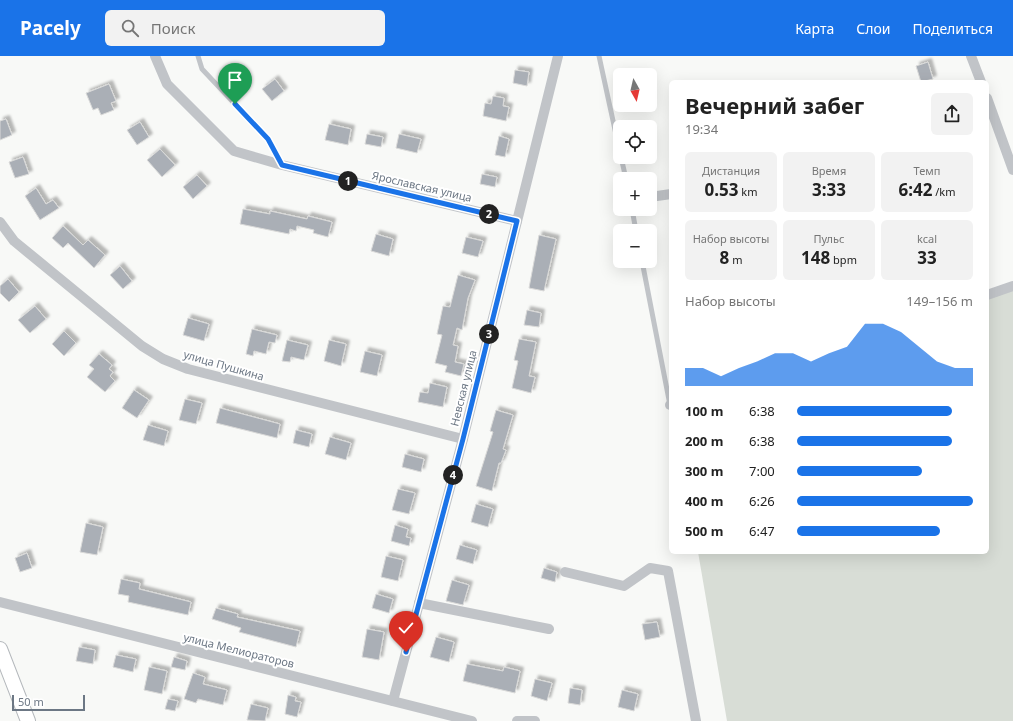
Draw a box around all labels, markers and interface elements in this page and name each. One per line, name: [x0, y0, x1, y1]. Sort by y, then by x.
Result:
search box: [105, 10, 385, 46]
text: Pacely: [20, 15, 81, 41]
icon: search: [119, 17, 141, 39]
text: Поиск: [151, 18, 195, 38]
text: Карта: [795, 19, 834, 38]
text: Слои: [856, 19, 890, 38]
text: Поделиться: [912, 19, 993, 38]
pin: [218, 63, 252, 104]
north arrow: [613, 68, 657, 112]
map controls: [613, 68, 657, 268]
icon: arrive: [224, 69, 246, 91]
text: Вечерний забег: [685, 90, 864, 120]
button: share: [931, 93, 973, 135]
button: locate: [613, 120, 657, 164]
text: 19:34: [685, 120, 718, 138]
text: Дистанция: [702, 163, 760, 178]
text: Время: [812, 163, 846, 178]
text: Темп: [914, 163, 940, 178]
street label: Ярославская улица: [371, 167, 473, 205]
pin: 1: [338, 171, 358, 191]
button: +: [613, 172, 657, 216]
text: 1: [345, 173, 351, 188]
text: 0.53: [705, 178, 738, 201]
text: 3:33: [812, 178, 846, 201]
text: 6:42: [898, 178, 932, 201]
text: km: [738, 184, 757, 199]
text: /km: [932, 184, 956, 199]
pin: 2: [479, 204, 499, 224]
text: 2: [486, 206, 492, 221]
button: −: [613, 224, 657, 268]
text: Набор высоты: [693, 231, 769, 246]
text: Пульс: [814, 231, 845, 246]
text: kcal: [917, 231, 937, 246]
text: 8: [720, 246, 729, 269]
text: 148: [801, 246, 830, 269]
text: 33: [917, 246, 937, 269]
text: m: [729, 252, 742, 267]
text: bpm: [830, 252, 857, 267]
text: Набор высоты: [685, 292, 776, 310]
text: 149–156 m: [906, 292, 973, 310]
pin: 3: [479, 324, 499, 344]
text: 3: [486, 326, 492, 341]
street label: улица Пушкина: [182, 346, 266, 384]
street label: Невская улица: [446, 348, 480, 428]
text: 100 m: [685, 402, 723, 420]
text: 6:38: [749, 402, 775, 420]
text: 200 m: [685, 432, 723, 450]
text: 6:38: [749, 432, 775, 450]
text: 300 m: [685, 462, 723, 480]
text: 7:00: [749, 462, 775, 480]
pin: 4: [443, 465, 463, 485]
text: 4: [450, 467, 456, 482]
text: 400 m: [685, 492, 723, 510]
text: 6:26: [749, 492, 775, 510]
text: 500 m: [685, 522, 723, 540]
text: 6:47: [749, 522, 775, 540]
pin: [389, 611, 423, 652]
icon: check: [395, 617, 417, 639]
street label: улица Мелиораторов: [182, 629, 296, 671]
scale bar: [12, 693, 85, 712]
text: 50 m: [18, 694, 44, 709]

